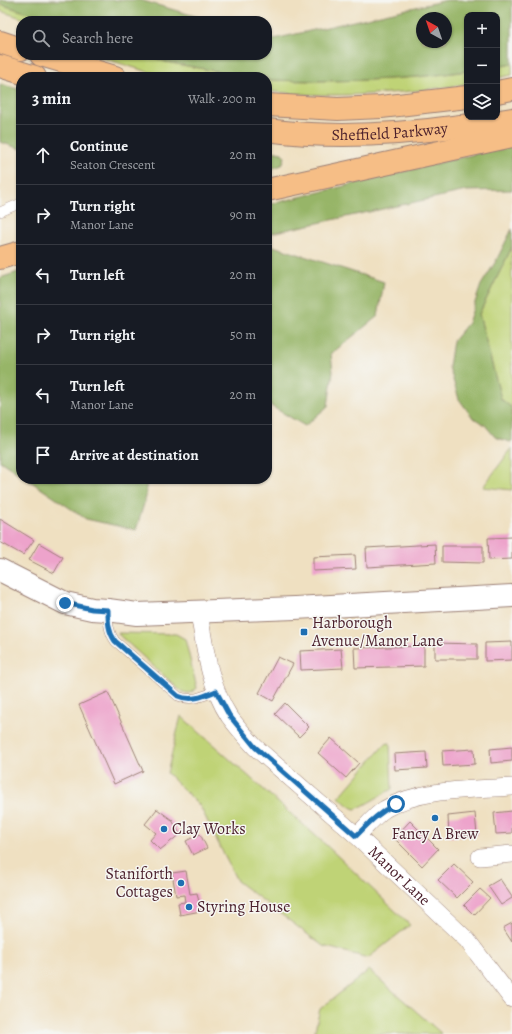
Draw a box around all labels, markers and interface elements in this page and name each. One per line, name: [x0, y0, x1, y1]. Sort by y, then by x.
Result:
north arrow: [416, 12, 452, 48]
map controls: [464, 12, 500, 120]
button: +: [464, 12, 500, 48]
search box: [16, 16, 272, 60]
icon: search: [30, 27, 52, 49]
text: Search here: [62, 28, 133, 48]
button: −: [464, 48, 500, 84]
button: layers: [464, 84, 500, 120]
text: 3 min: [32, 87, 71, 110]
text: Walk · 200 m: [188, 90, 256, 107]
street label: Sheffield Parkway: [331, 117, 450, 146]
text: Continue: [70, 136, 128, 156]
icon: ahead: [32, 144, 54, 166]
text: 20 m: [230, 146, 256, 163]
text: Seaton Crescent: [70, 156, 155, 173]
text: Turn right: [70, 196, 135, 216]
icon: right: [32, 204, 54, 226]
text: 90 m: [230, 206, 256, 223]
text: Manor Lane: [70, 216, 134, 233]
icon: left: [32, 264, 54, 286]
text: Turn left: [70, 265, 125, 285]
text: 20 m: [230, 266, 256, 283]
icon: right: [32, 324, 54, 346]
text: Turn right: [70, 325, 135, 345]
text: 50 m: [230, 326, 256, 343]
text: Turn left: [70, 376, 125, 396]
icon: left: [32, 384, 54, 406]
text: 20 m: [230, 386, 256, 403]
text: Manor Lane: [70, 396, 134, 413]
icon: arrive: [32, 444, 54, 466]
text: Arrive at destination: [70, 445, 199, 465]
route end: [56, 594, 74, 612]
place label: Harborough Avenue/Manor Lane: [311, 612, 443, 652]
marker: Harborough Avenue/Manor Lane: [299, 627, 309, 637]
route start: [387, 795, 405, 813]
marker: Fancy A Brew: [430, 813, 440, 823]
place label: Clay Works: [172, 818, 246, 840]
place label: Fancy A Brew: [391, 823, 479, 845]
marker: Clay Works: [159, 824, 169, 834]
street label: Manor Lane: [363, 841, 435, 911]
place label: Staniforth Cottages: [106, 863, 173, 903]
marker: Staniforth Cottages: [176, 878, 186, 888]
place label: Styring House: [197, 896, 290, 918]
marker: Styring House: [184, 902, 194, 912]

